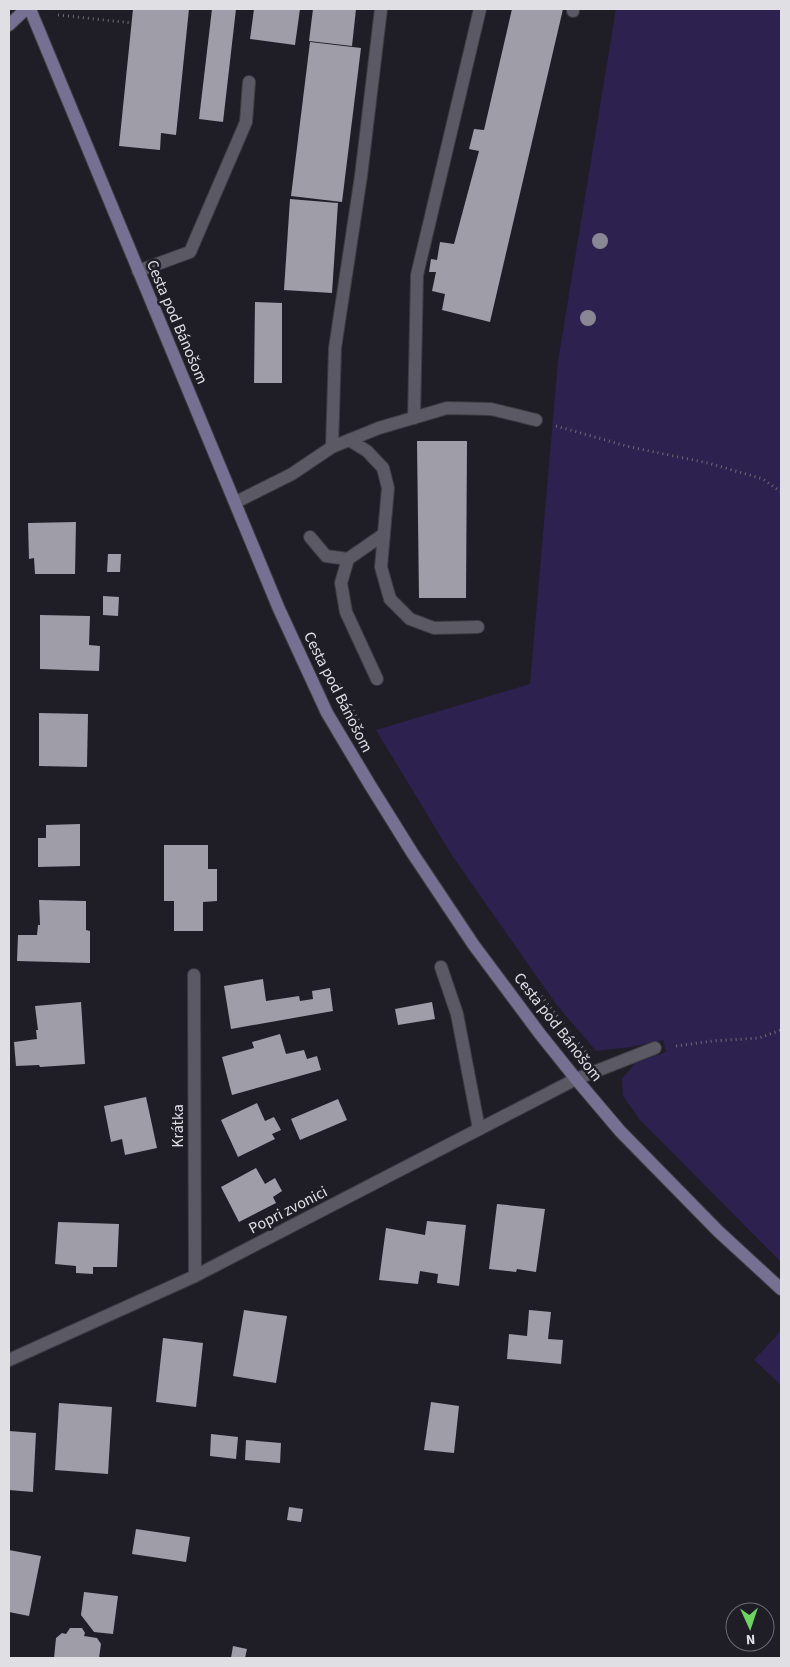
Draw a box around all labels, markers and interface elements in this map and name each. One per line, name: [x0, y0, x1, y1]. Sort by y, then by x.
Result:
street label: Cesta pod Bánošom: [141, 257, 213, 387]
street label: Cesta pod Bánošom: [298, 628, 378, 756]
street label: Cesta pod Bánošom: [508, 968, 608, 1086]
street label: Krátka: [167, 1104, 189, 1148]
street label: Popri zvonici: [245, 1181, 331, 1239]
north arrow: [725, 1602, 775, 1652]
text: N: [745, 1629, 756, 1649]

